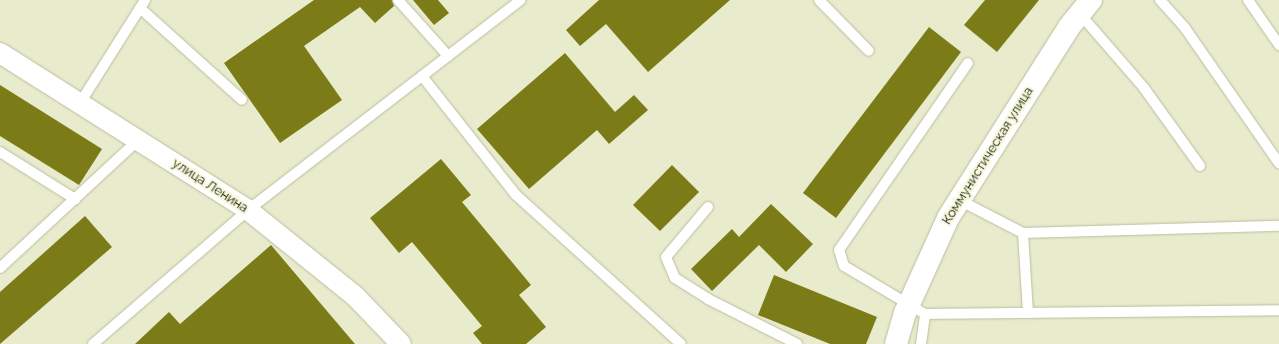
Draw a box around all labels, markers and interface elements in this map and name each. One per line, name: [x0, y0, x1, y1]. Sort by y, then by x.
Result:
street label: Коммунистическая улица: [939, 84, 1037, 228]
street label: улица Ленина: [169, 156, 251, 216]

